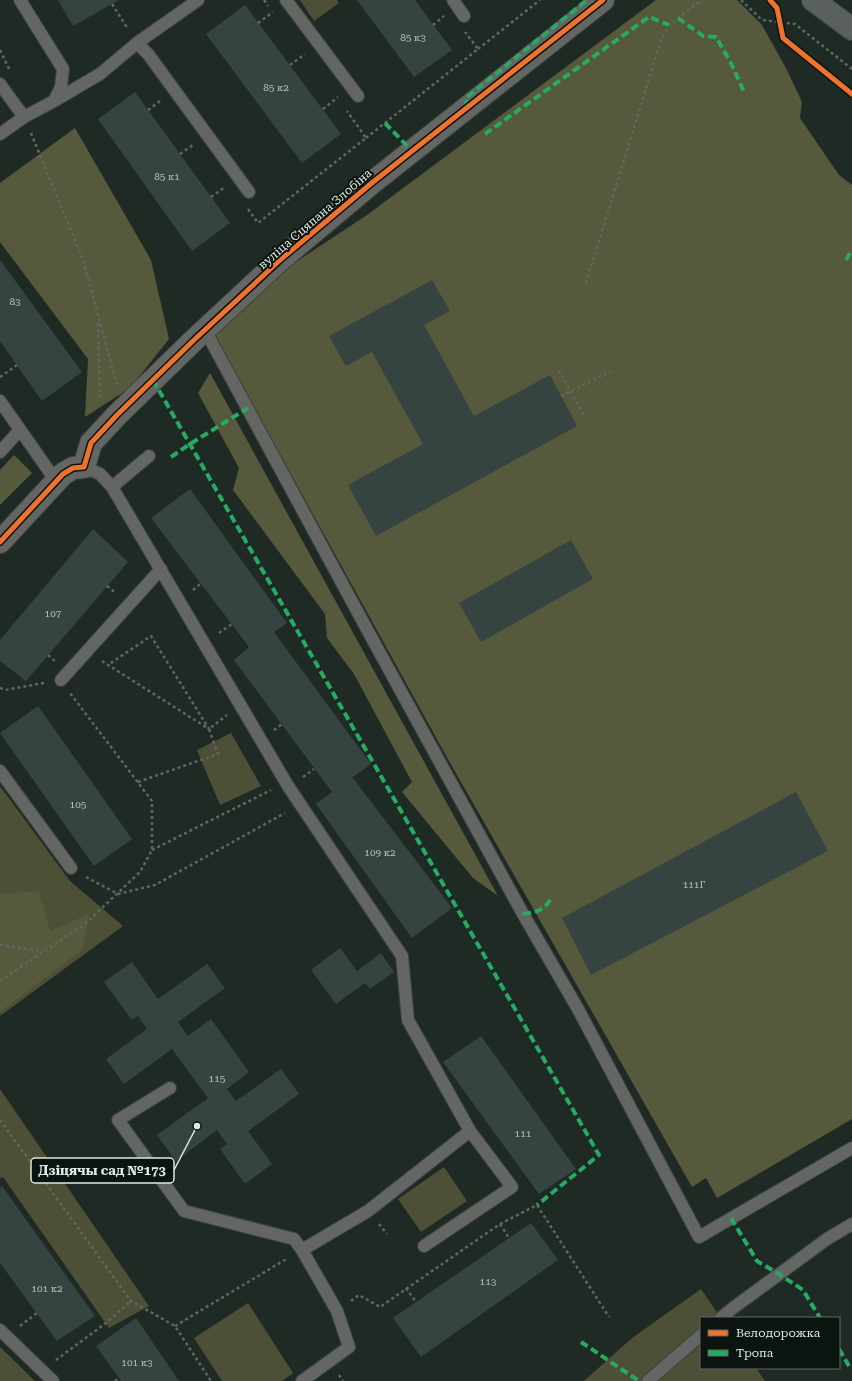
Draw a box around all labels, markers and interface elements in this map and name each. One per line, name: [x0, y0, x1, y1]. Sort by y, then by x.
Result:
house number: 85 к3: [400, 32, 426, 43]
house number: 85 к2: [263, 82, 289, 93]
street label: вуліца Сцяпана Злобіна: [256, 166, 375, 272]
house number: 85 к1: [154, 171, 180, 182]
house number: 83: [9, 296, 21, 307]
house number: 107: [45, 608, 62, 619]
house number: 105: [70, 799, 87, 810]
house number: 109 к2: [364, 847, 396, 858]
house number: 111Г: [683, 879, 705, 890]
house number: 115: [209, 1073, 226, 1084]
house number: 111: [515, 1128, 532, 1139]
callout: Дзіцячы сад №173: [31, 1158, 174, 1183]
text: Дзіцячы сад №173: [38, 1163, 166, 1178]
house number: 113: [480, 1276, 497, 1287]
house number: 101 к2: [31, 1283, 63, 1294]
legend: [700, 1317, 840, 1369]
text: Велодорожка: [736, 1326, 821, 1340]
text: Тропа: [736, 1346, 774, 1360]
house number: 101 к3: [121, 1357, 153, 1368]

